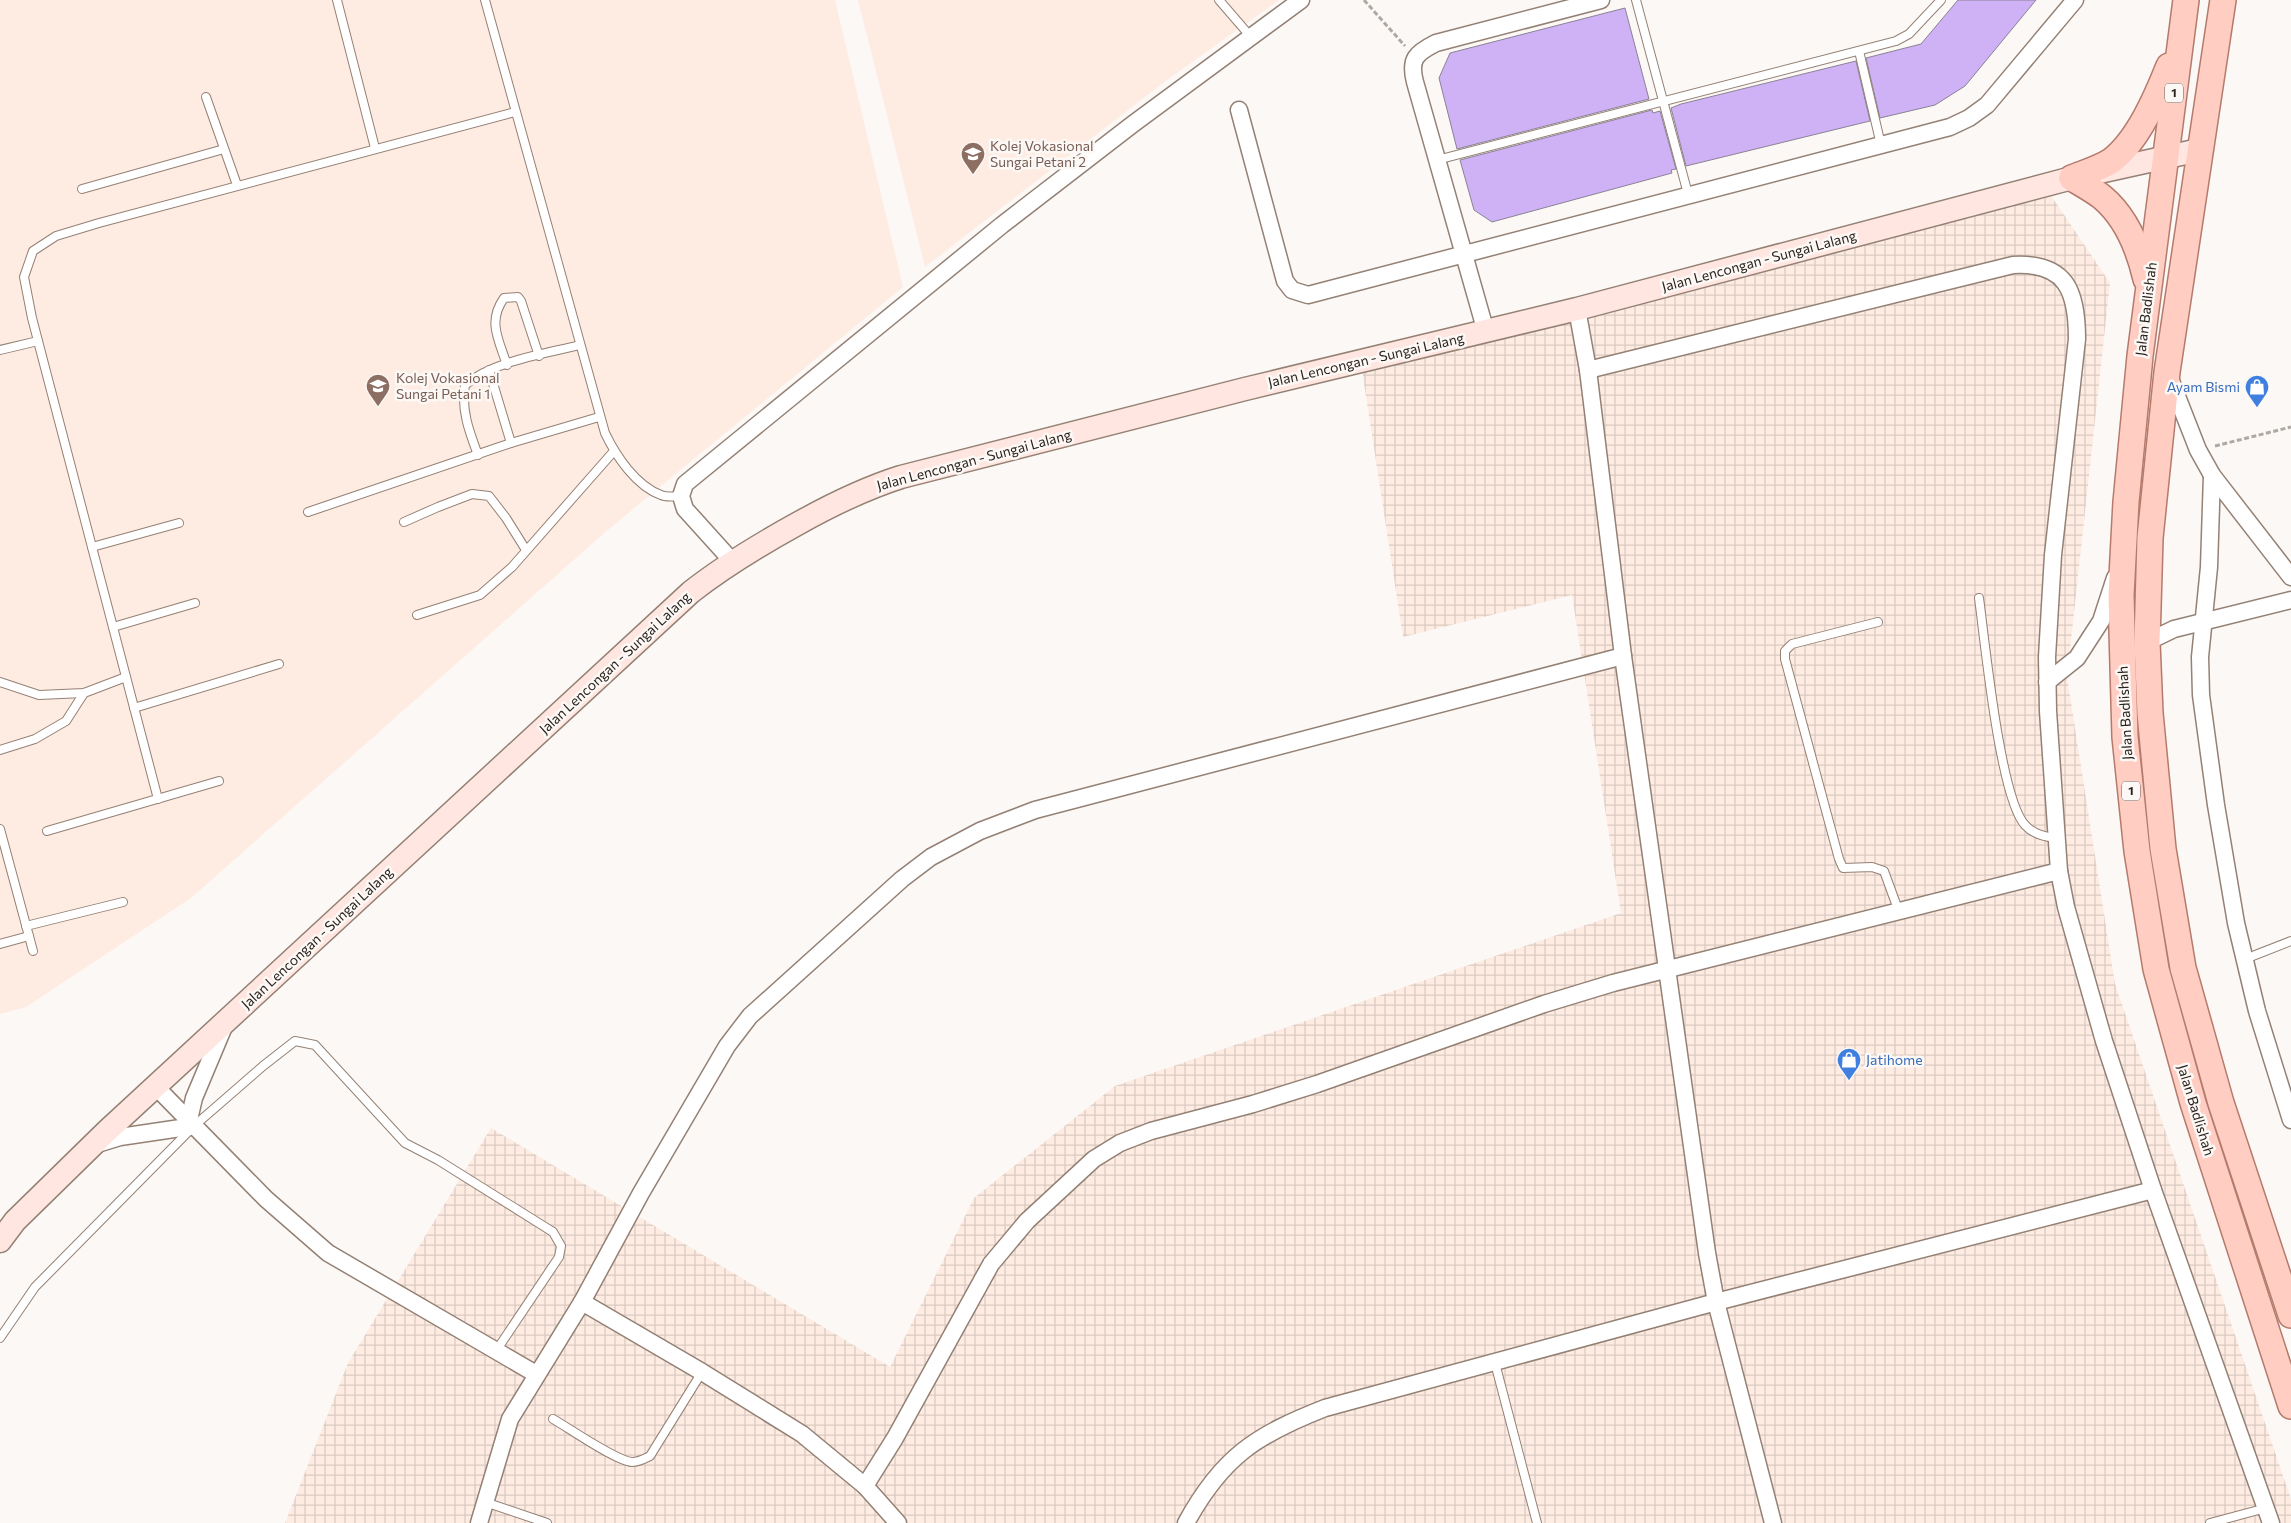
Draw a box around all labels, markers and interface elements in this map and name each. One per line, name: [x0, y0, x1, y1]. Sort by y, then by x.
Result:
road number: 1: [2165, 84, 2183, 102]
place label: Kolej Vokasional Sungai Petani 2: [990, 137, 1094, 170]
school or university icon: Kolej Vokasional Sungai Petani 2: [960, 141, 986, 175]
street label: Jalan Lencongan - Sungai Lalang: [1660, 226, 1858, 295]
street label: Jalan Badlishah: [2131, 261, 2160, 357]
street label: Jalan Lencongan - Sungai Lalang: [1266, 329, 1466, 390]
place label: Kolej Vokasional Sungai Petani 1: [396, 369, 500, 402]
school or university icon: Kolej Vokasional Sungai Petani 1: [365, 373, 391, 407]
shop icon: Ayam Bismi: [2244, 374, 2270, 408]
place label: Ayam Bismi: [2167, 378, 2240, 395]
street label: Jalan Lencongan - Sungai Lalang: [875, 425, 1073, 494]
street label: Jalan Lencongan - Sungai Lalang: [535, 588, 694, 737]
street label: Jalan Badlishah: [2114, 665, 2135, 761]
road number: 1: [2122, 781, 2140, 800]
street label: Jalan Lencongan - Sungai Lalang: [237, 863, 396, 1012]
shop icon: Jatihome: [1836, 1047, 1862, 1081]
place label: Jatihome: [1866, 1051, 1923, 1068]
street label: Jalan Badlishah: [2175, 1062, 2218, 1157]

